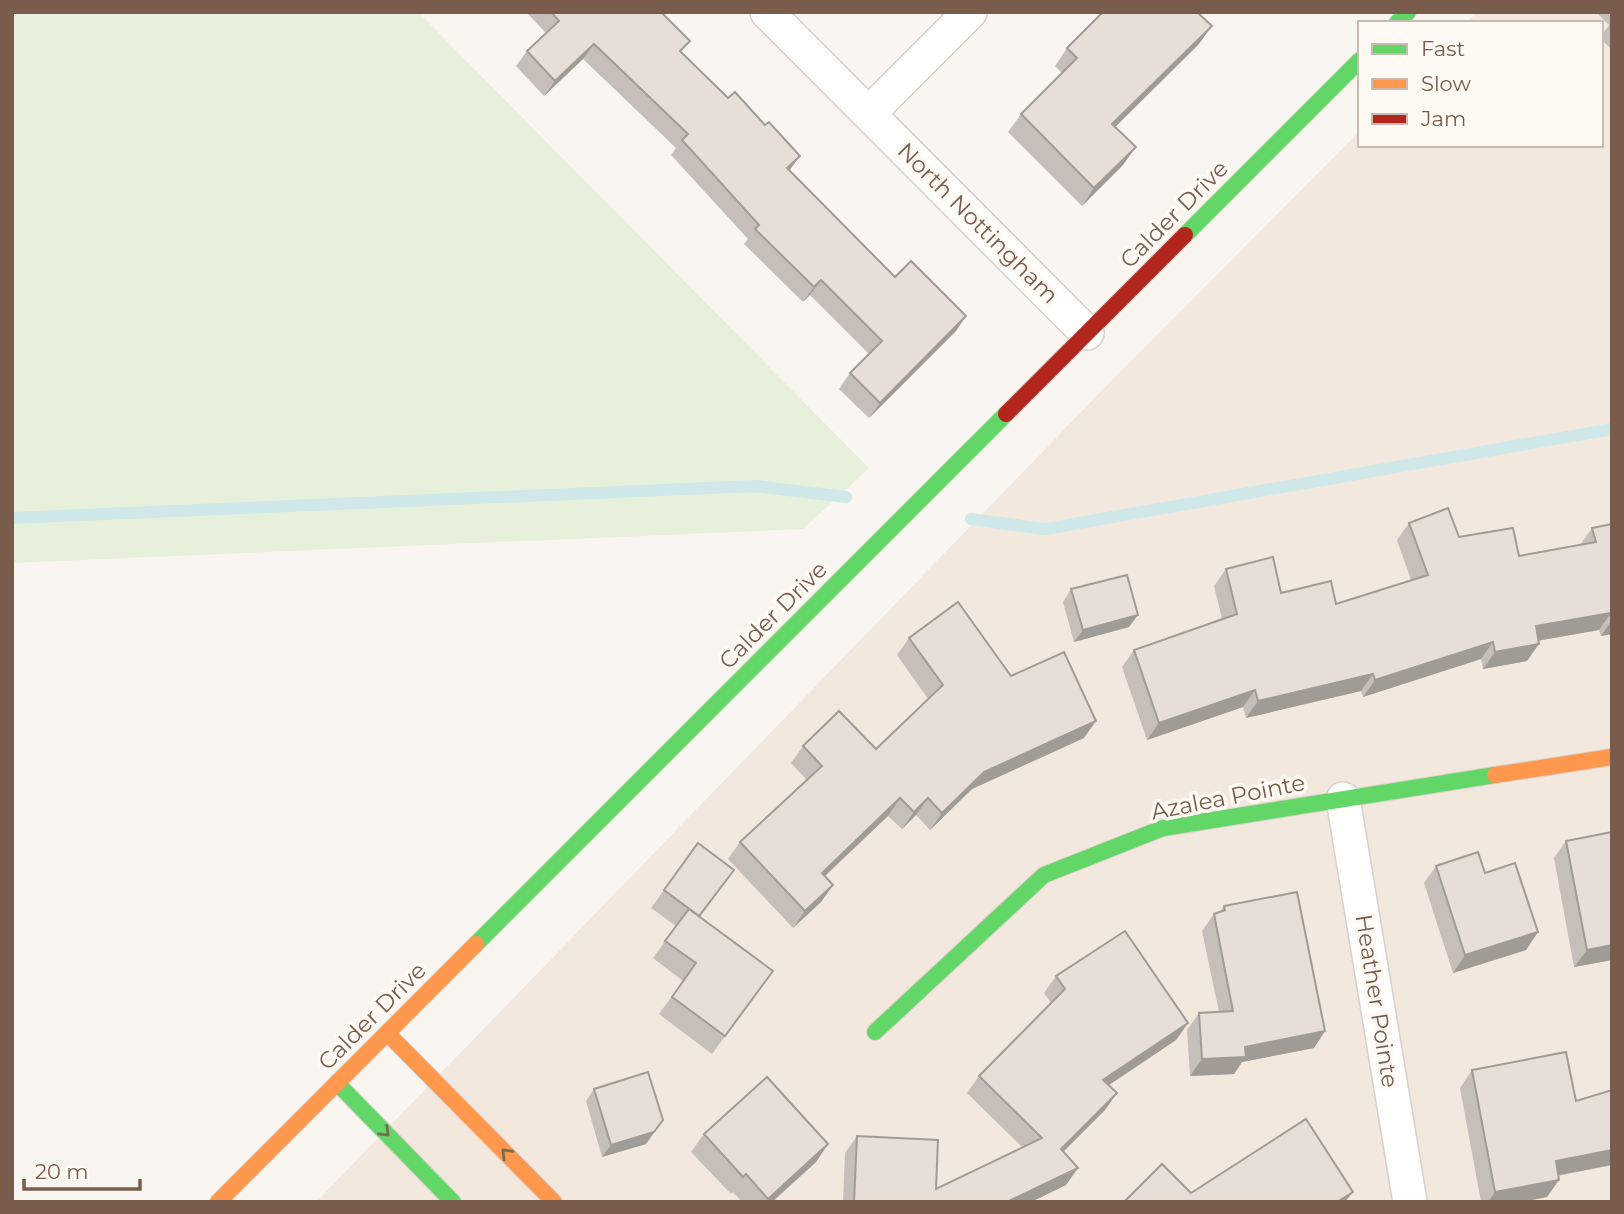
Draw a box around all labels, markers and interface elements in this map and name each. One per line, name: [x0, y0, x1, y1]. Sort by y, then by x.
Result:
legend: [1358, 21, 1603, 147]
text: Fast: [1421, 36, 1465, 61]
text: Slow: [1421, 71, 1471, 96]
text: Jam: [1420, 106, 1466, 131]
street label: North Nottingham: [892, 137, 1064, 309]
street label: Calder Drive: [1114, 154, 1234, 274]
street label: Calder Drive: [713, 555, 833, 675]
street label: Azalea Pointe: [1149, 768, 1307, 826]
street label: Heather Pointe: [1349, 912, 1405, 1090]
street label: Calder Drive: [312, 956, 432, 1076]
one-way arrow: [376, 1124, 389, 1137]
scale bar: [24, 1148, 140, 1192]
one-way arrow: [501, 1148, 514, 1161]
text: 20 m: [35, 1159, 89, 1184]

